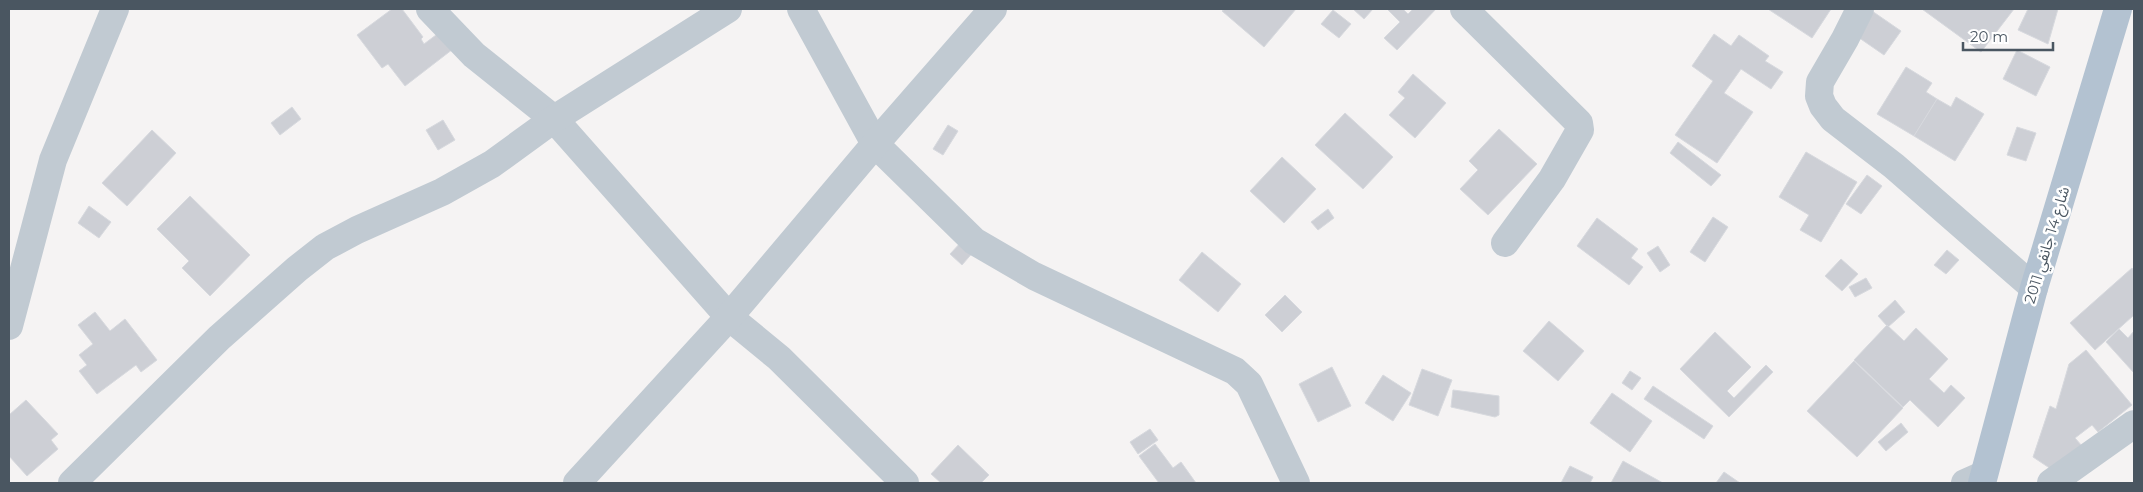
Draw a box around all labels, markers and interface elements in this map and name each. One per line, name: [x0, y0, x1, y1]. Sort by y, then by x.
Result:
scale bar: [1963, 20, 2053, 52]
text: 20 m: [1970, 27, 2008, 46]
street label: شارع 14 جانفي 2011: [2020, 184, 2076, 307]

